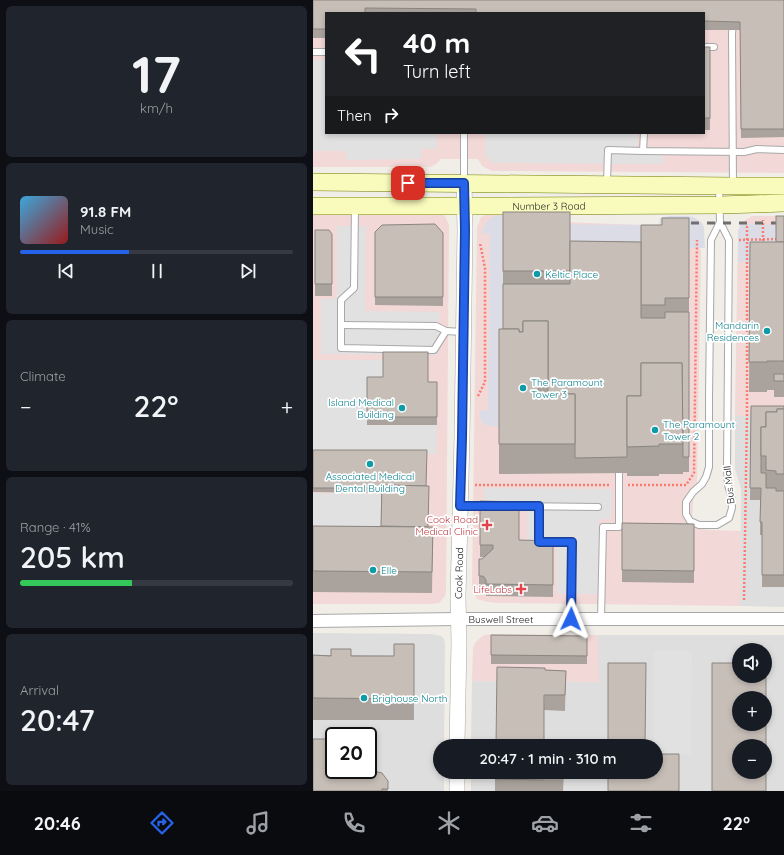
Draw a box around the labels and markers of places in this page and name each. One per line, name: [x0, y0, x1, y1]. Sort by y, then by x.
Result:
pin: [391, 166, 425, 200]
place label: Keltic Place: [545, 268, 598, 281]
marker: Keltic Place: [532, 269, 542, 279]
place label: Mandarin Residences: [707, 319, 759, 344]
marker: Mandarin Residences: [762, 326, 772, 336]
place label: The Paramount Tower 3: [531, 376, 603, 401]
marker: The Paramount Tower 3: [518, 383, 528, 393]
place label: Island Medical Building: [328, 396, 394, 421]
marker: Island Medical Building: [397, 403, 407, 413]
place label: The Paramount Tower 2: [663, 418, 735, 443]
marker: The Paramount Tower 2: [650, 425, 660, 435]
marker: Associated Medical Dental Building: [365, 459, 375, 469]
place label: Associated Medical Dental Building: [326, 470, 414, 495]
place label: Cook Road Medical Clinic: [416, 513, 478, 538]
marker: Cook Road Medical Clinic: [481, 519, 493, 531]
place label: Elle: [381, 564, 397, 577]
marker: Elle: [368, 565, 378, 575]
place label: LifeLabs: [474, 583, 512, 596]
marker: LifeLabs: [515, 583, 527, 595]
place label: Brighouse North: [372, 692, 447, 705]
marker: Brighouse North: [359, 693, 369, 703]

